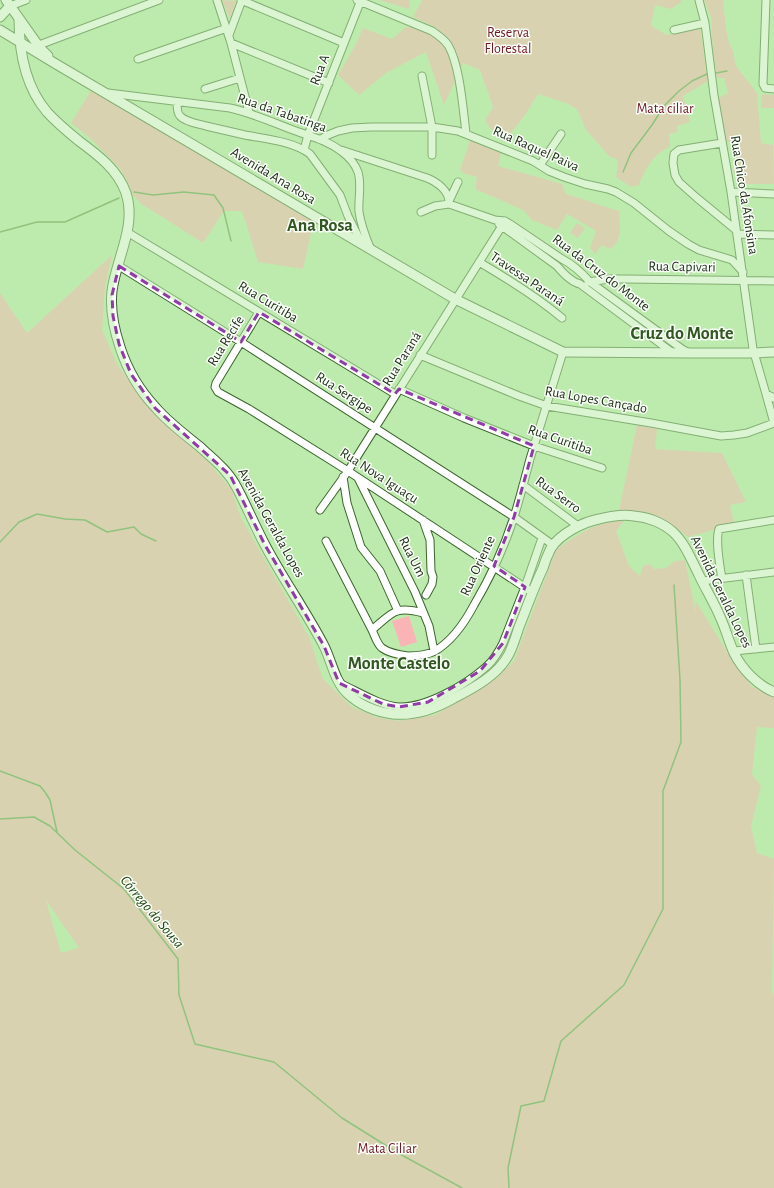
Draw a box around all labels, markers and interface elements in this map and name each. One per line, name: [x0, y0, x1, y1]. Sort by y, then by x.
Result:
park label: Reserva Florestal: [485, 26, 531, 56]
street label: Rua A: [308, 53, 332, 87]
street label: Rua da Tabatinga: [235, 91, 329, 135]
park label: Mata ciliar: [636, 102, 694, 116]
street label: Rua Raquel Paiva: [491, 124, 582, 174]
street label: Rua Chico da Afonsina: [728, 135, 760, 256]
street label: Avenida Ana Rosa: [228, 145, 318, 207]
district label: Ana Rosa: [287, 217, 353, 235]
street label: Rua da Cruz do Monte: [550, 232, 652, 314]
street label: Travessa Paraná: [488, 249, 567, 309]
street label: Rua Capivari: [648, 259, 716, 275]
street label: Rua Curitiba: [236, 279, 301, 326]
street label: Rua Recife: [205, 313, 247, 369]
district label: Cruz do Monte: [631, 325, 734, 343]
street label: Rua Paraná: [380, 329, 424, 389]
street label: Rua Sergipe: [313, 370, 375, 416]
street label: Rua Lopes Cançado: [544, 384, 648, 416]
street label: Rua Curitiba: [526, 422, 594, 458]
street label: Rua Nova Iguaçu: [337, 446, 421, 506]
street label: Avenida Geralda Lopes: [235, 466, 307, 580]
street label: Rua Serro: [533, 474, 583, 516]
street label: Rua Oriente: [458, 534, 498, 598]
street label: Avenida Geralda Lopes: [688, 534, 754, 650]
street label: Rua Um: [396, 535, 428, 579]
district label: Monte Castelo: [348, 655, 450, 673]
water label: Córrego do Sousa: [117, 873, 187, 951]
park label: Mata Ciliar: [358, 1142, 417, 1156]

